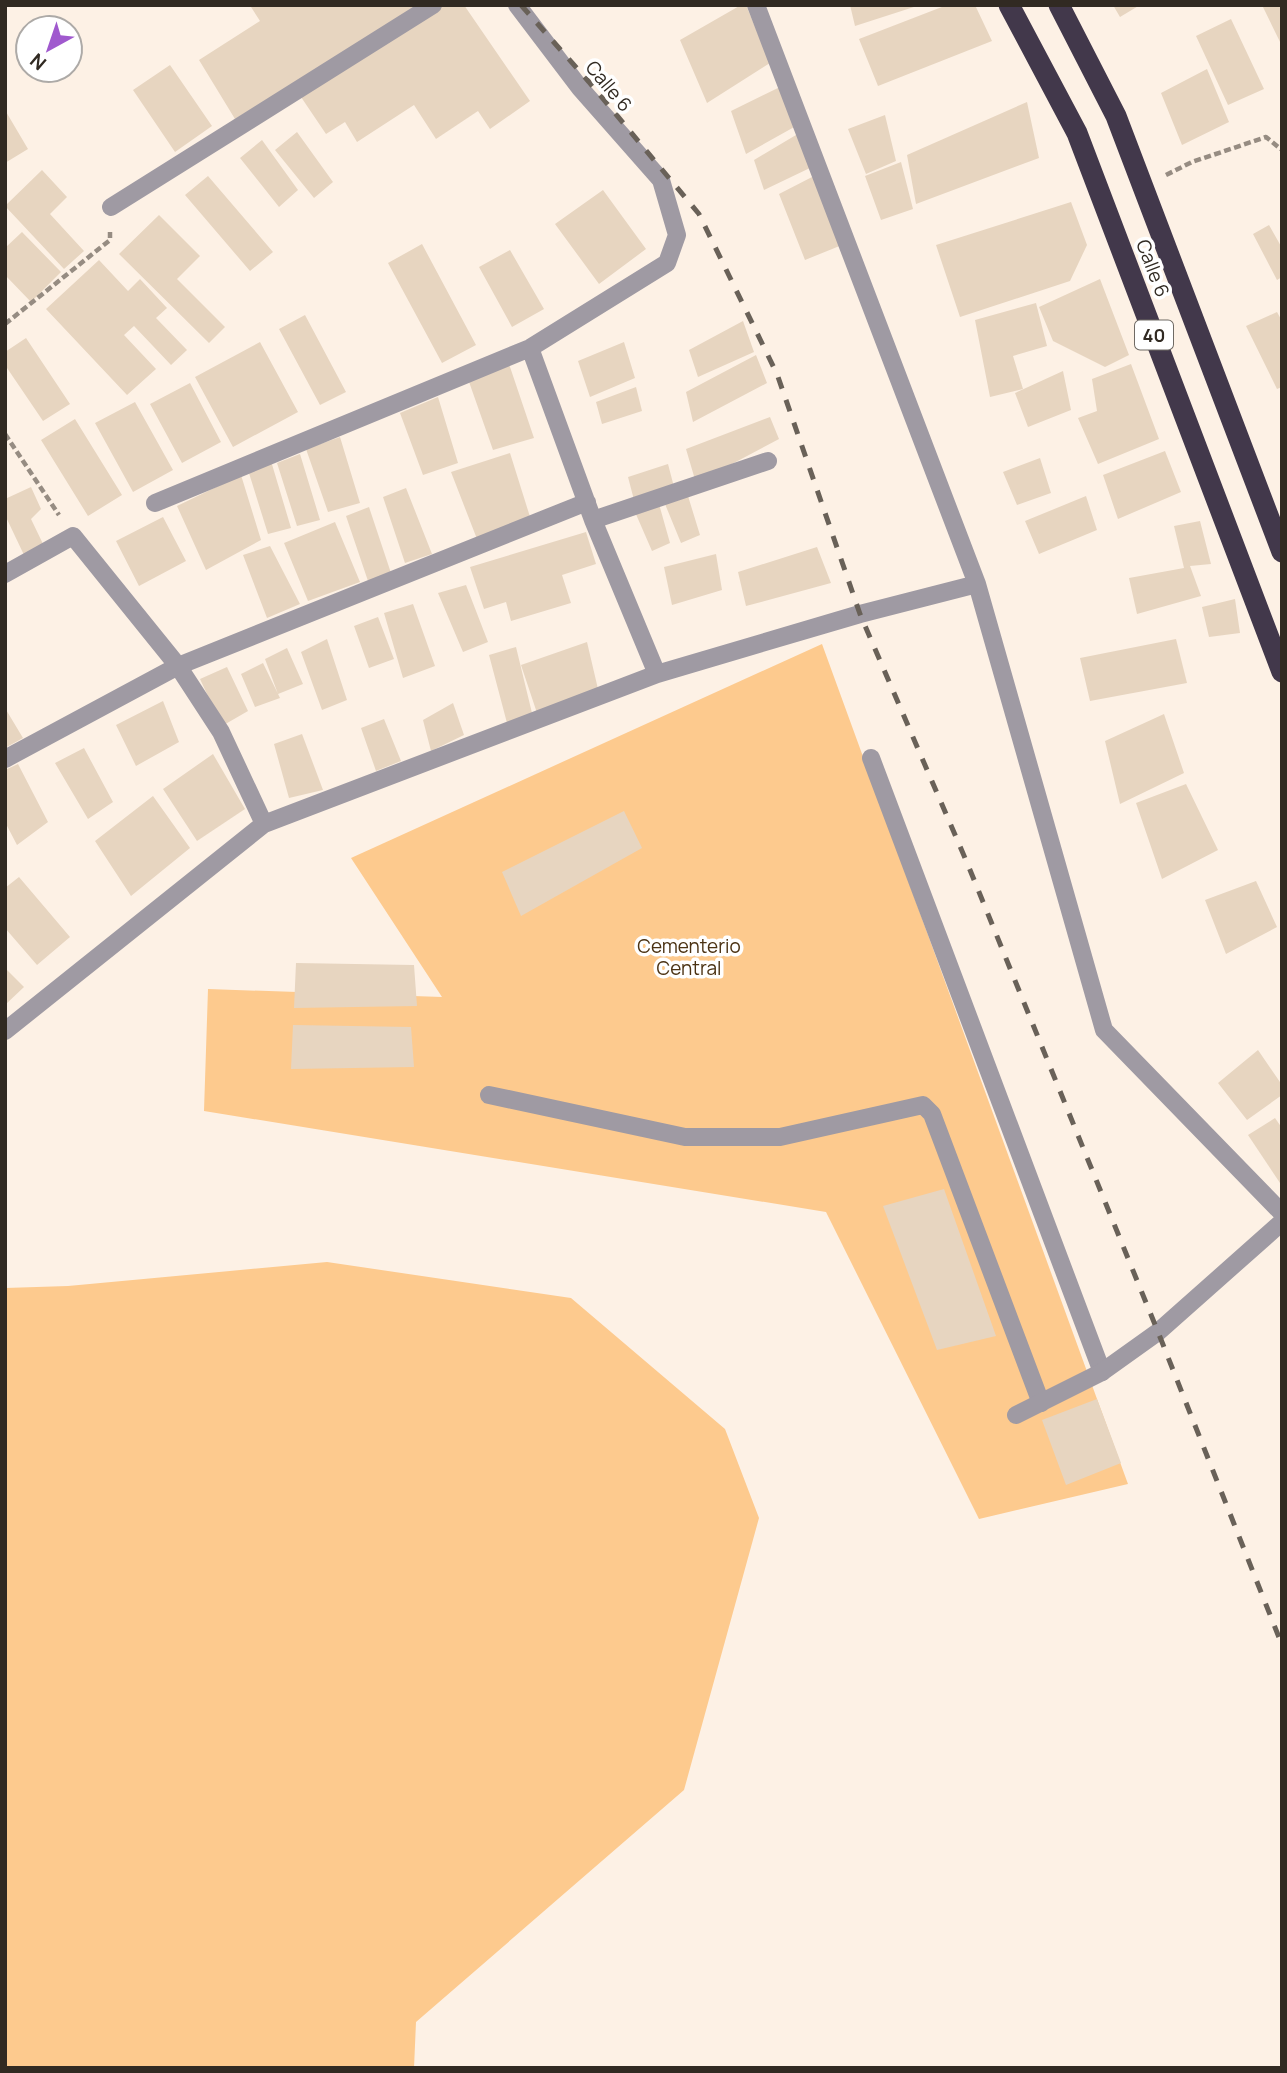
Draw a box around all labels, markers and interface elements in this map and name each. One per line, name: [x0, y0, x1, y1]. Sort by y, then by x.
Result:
north arrow: [14, 14, 84, 84]
text: N: [24, 48, 52, 76]
street label: Calle 6: [580, 55, 638, 117]
street label: Calle 6: [1130, 235, 1176, 301]
road number: 40: [1135, 320, 1173, 349]
park label: Cementerio Central: [637, 933, 741, 981]

